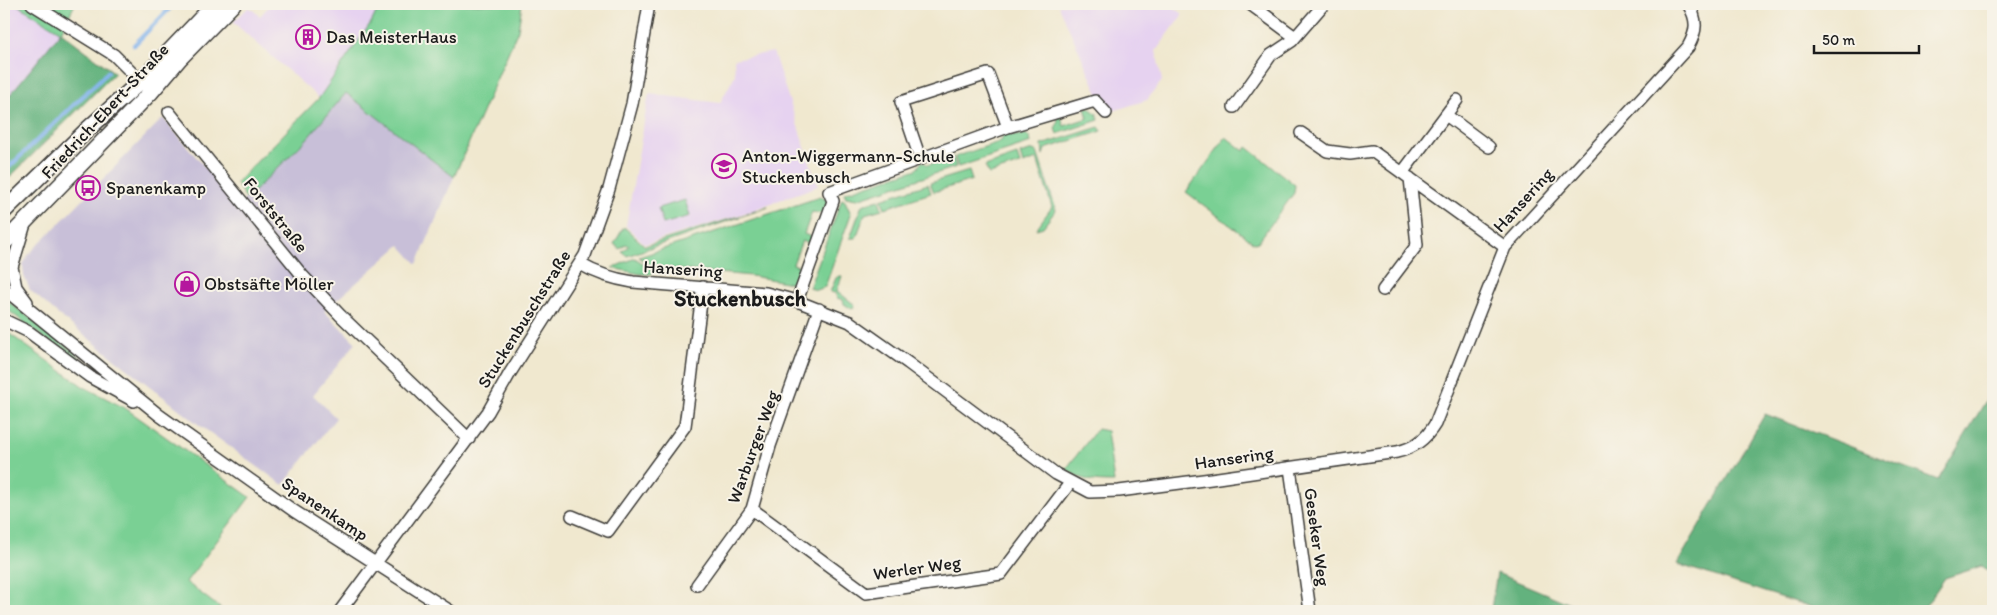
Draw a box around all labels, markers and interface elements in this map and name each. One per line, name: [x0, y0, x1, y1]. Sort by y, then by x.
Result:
scale bar: [1814, 22, 1920, 54]
building icon: Das MeisterHaus: [295, 24, 321, 50]
place label: Das MeisterHaus: [326, 26, 457, 48]
text: 50 m: [1822, 31, 1855, 49]
street label: Friedrich-Ebert-Straße: [36, 39, 174, 183]
place label: Anton-Wiggermann-Schule Stuckenbusch: [742, 145, 954, 188]
school or university icon: Anton-Wiggermann-Schule Stuckenbusch: [711, 153, 737, 179]
street label: Hansering: [1488, 162, 1558, 237]
street label: Forststraße: [239, 173, 313, 257]
bus stop icon: Spanenkamp: [75, 175, 101, 201]
place label: Spanenkamp: [106, 177, 206, 199]
street label: Stuckenbuschstraße: [473, 246, 575, 392]
street label: Hansering: [643, 255, 724, 283]
shop icon: Obstsäfte Möller: [174, 271, 200, 297]
place label: Obstsäfte Möller: [204, 273, 335, 295]
district label: Stuckenbusch: [674, 285, 807, 312]
street label: Warburger Weg: [722, 387, 784, 507]
street label: Hansering: [1193, 441, 1276, 474]
street label: Spanenkamp: [277, 472, 373, 546]
street label: Geseker Weg: [1299, 486, 1335, 588]
street label: Werler Weg: [872, 551, 963, 585]

